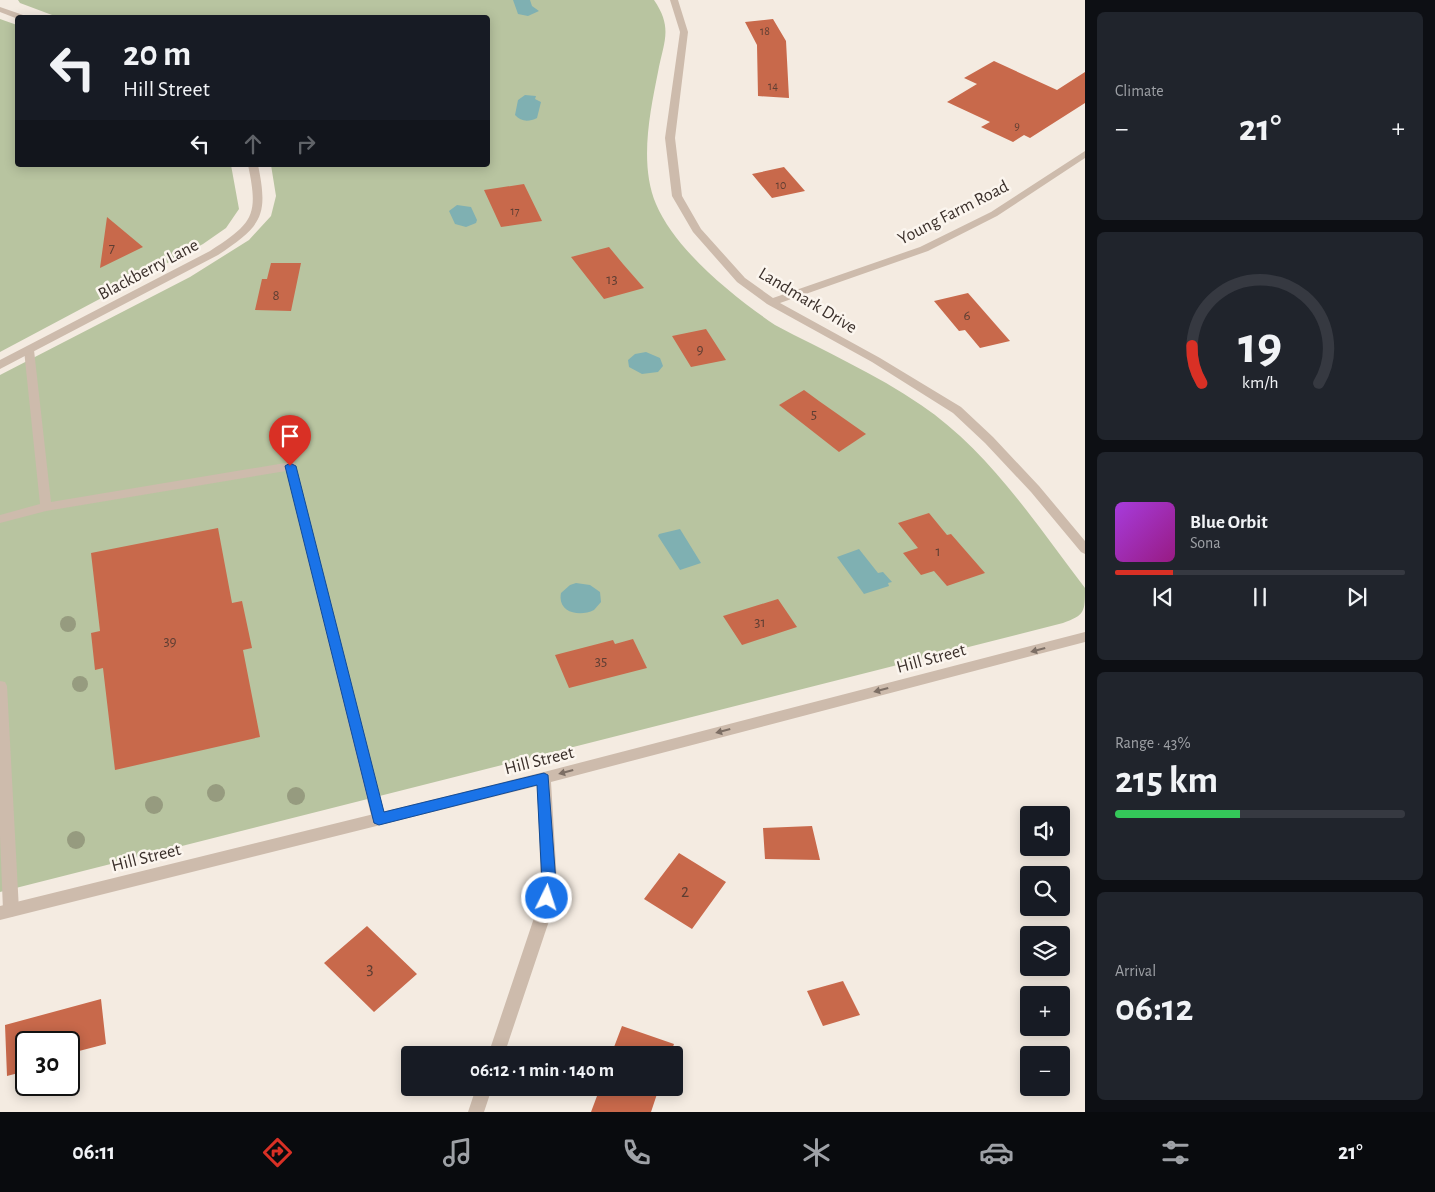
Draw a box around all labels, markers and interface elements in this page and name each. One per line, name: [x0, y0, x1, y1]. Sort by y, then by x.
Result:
house number: 18: [760, 25, 770, 37]
icon: left: [40, 35, 105, 100]
text: 20 m: [123, 37, 191, 72]
text: Hill Street: [123, 78, 210, 100]
house number: 14: [768, 80, 778, 92]
text: Climate: [1115, 83, 1164, 99]
text: 21°: [1239, 110, 1281, 148]
text: −: [1115, 115, 1128, 143]
text: +: [1392, 115, 1405, 143]
house number: 9: [1014, 120, 1020, 132]
icon: left: [186, 130, 214, 158]
icon: ahead: [239, 130, 267, 158]
icon: right: [292, 130, 320, 158]
street label: Young Farm Road: [895, 177, 1012, 249]
house number: 10: [776, 179, 786, 191]
house number: 17: [510, 205, 520, 217]
street label: Blackberry Lane: [95, 236, 202, 304]
house number: 7: [109, 241, 115, 256]
street label: Landmark Drive: [755, 264, 860, 337]
house number: 13: [606, 272, 618, 287]
house number: 8: [272, 288, 280, 303]
house number: 6: [963, 308, 971, 323]
text: 19: [1238, 320, 1282, 372]
house number: 9: [696, 342, 704, 357]
text: km/h: [1242, 374, 1278, 392]
house number: 5: [811, 407, 817, 422]
pin: [269, 415, 311, 466]
icon: arrive: [276, 422, 304, 450]
text: Blue Orbit: [1190, 513, 1268, 532]
text: Sona: [1190, 535, 1221, 551]
house number: 1: [935, 544, 941, 559]
icon: previous: [1149, 583, 1177, 611]
icon: pause: [1246, 583, 1274, 611]
icon: next: [1343, 583, 1371, 611]
house number: 31: [754, 615, 766, 630]
house number: 39: [163, 634, 177, 649]
street label: Hill Street: [895, 641, 968, 677]
one-way arrow: [1030, 646, 1045, 654]
house number: 35: [595, 654, 607, 669]
one-way arrow: [873, 687, 888, 695]
one-way arrow: [716, 728, 731, 736]
text: Range · 43%: [1115, 735, 1191, 751]
street label: Hill Street: [503, 744, 576, 778]
text: 215 km: [1115, 762, 1218, 800]
one-way arrow: [559, 769, 574, 777]
map controls: [1020, 806, 1070, 1096]
button: sound: [1020, 806, 1070, 856]
street label: Hill Street: [110, 841, 183, 875]
button: search: [1020, 866, 1070, 916]
position arrow: [520, 871, 572, 923]
house number: 2: [681, 883, 689, 901]
button: layers: [1020, 926, 1070, 976]
house number: 3: [366, 960, 374, 978]
text: Arrival: [1115, 963, 1156, 979]
button: +: [1020, 986, 1070, 1036]
text: 06:12: [1115, 990, 1193, 1028]
speed limit sign: 30: [15, 1031, 80, 1096]
button: −: [1020, 1046, 1070, 1096]
text: 06:12 · 1 min · 140 m: [470, 1061, 614, 1080]
icon: directions: [260, 1135, 295, 1170]
icon: music: [440, 1135, 475, 1170]
icon: phone: [619, 1135, 654, 1170]
icon: climate: [799, 1135, 834, 1170]
icon: car: [979, 1135, 1014, 1170]
icon: filters: [1158, 1135, 1193, 1170]
text: 06:11: [72, 1141, 115, 1163]
text: 21°: [1338, 1141, 1363, 1163]

